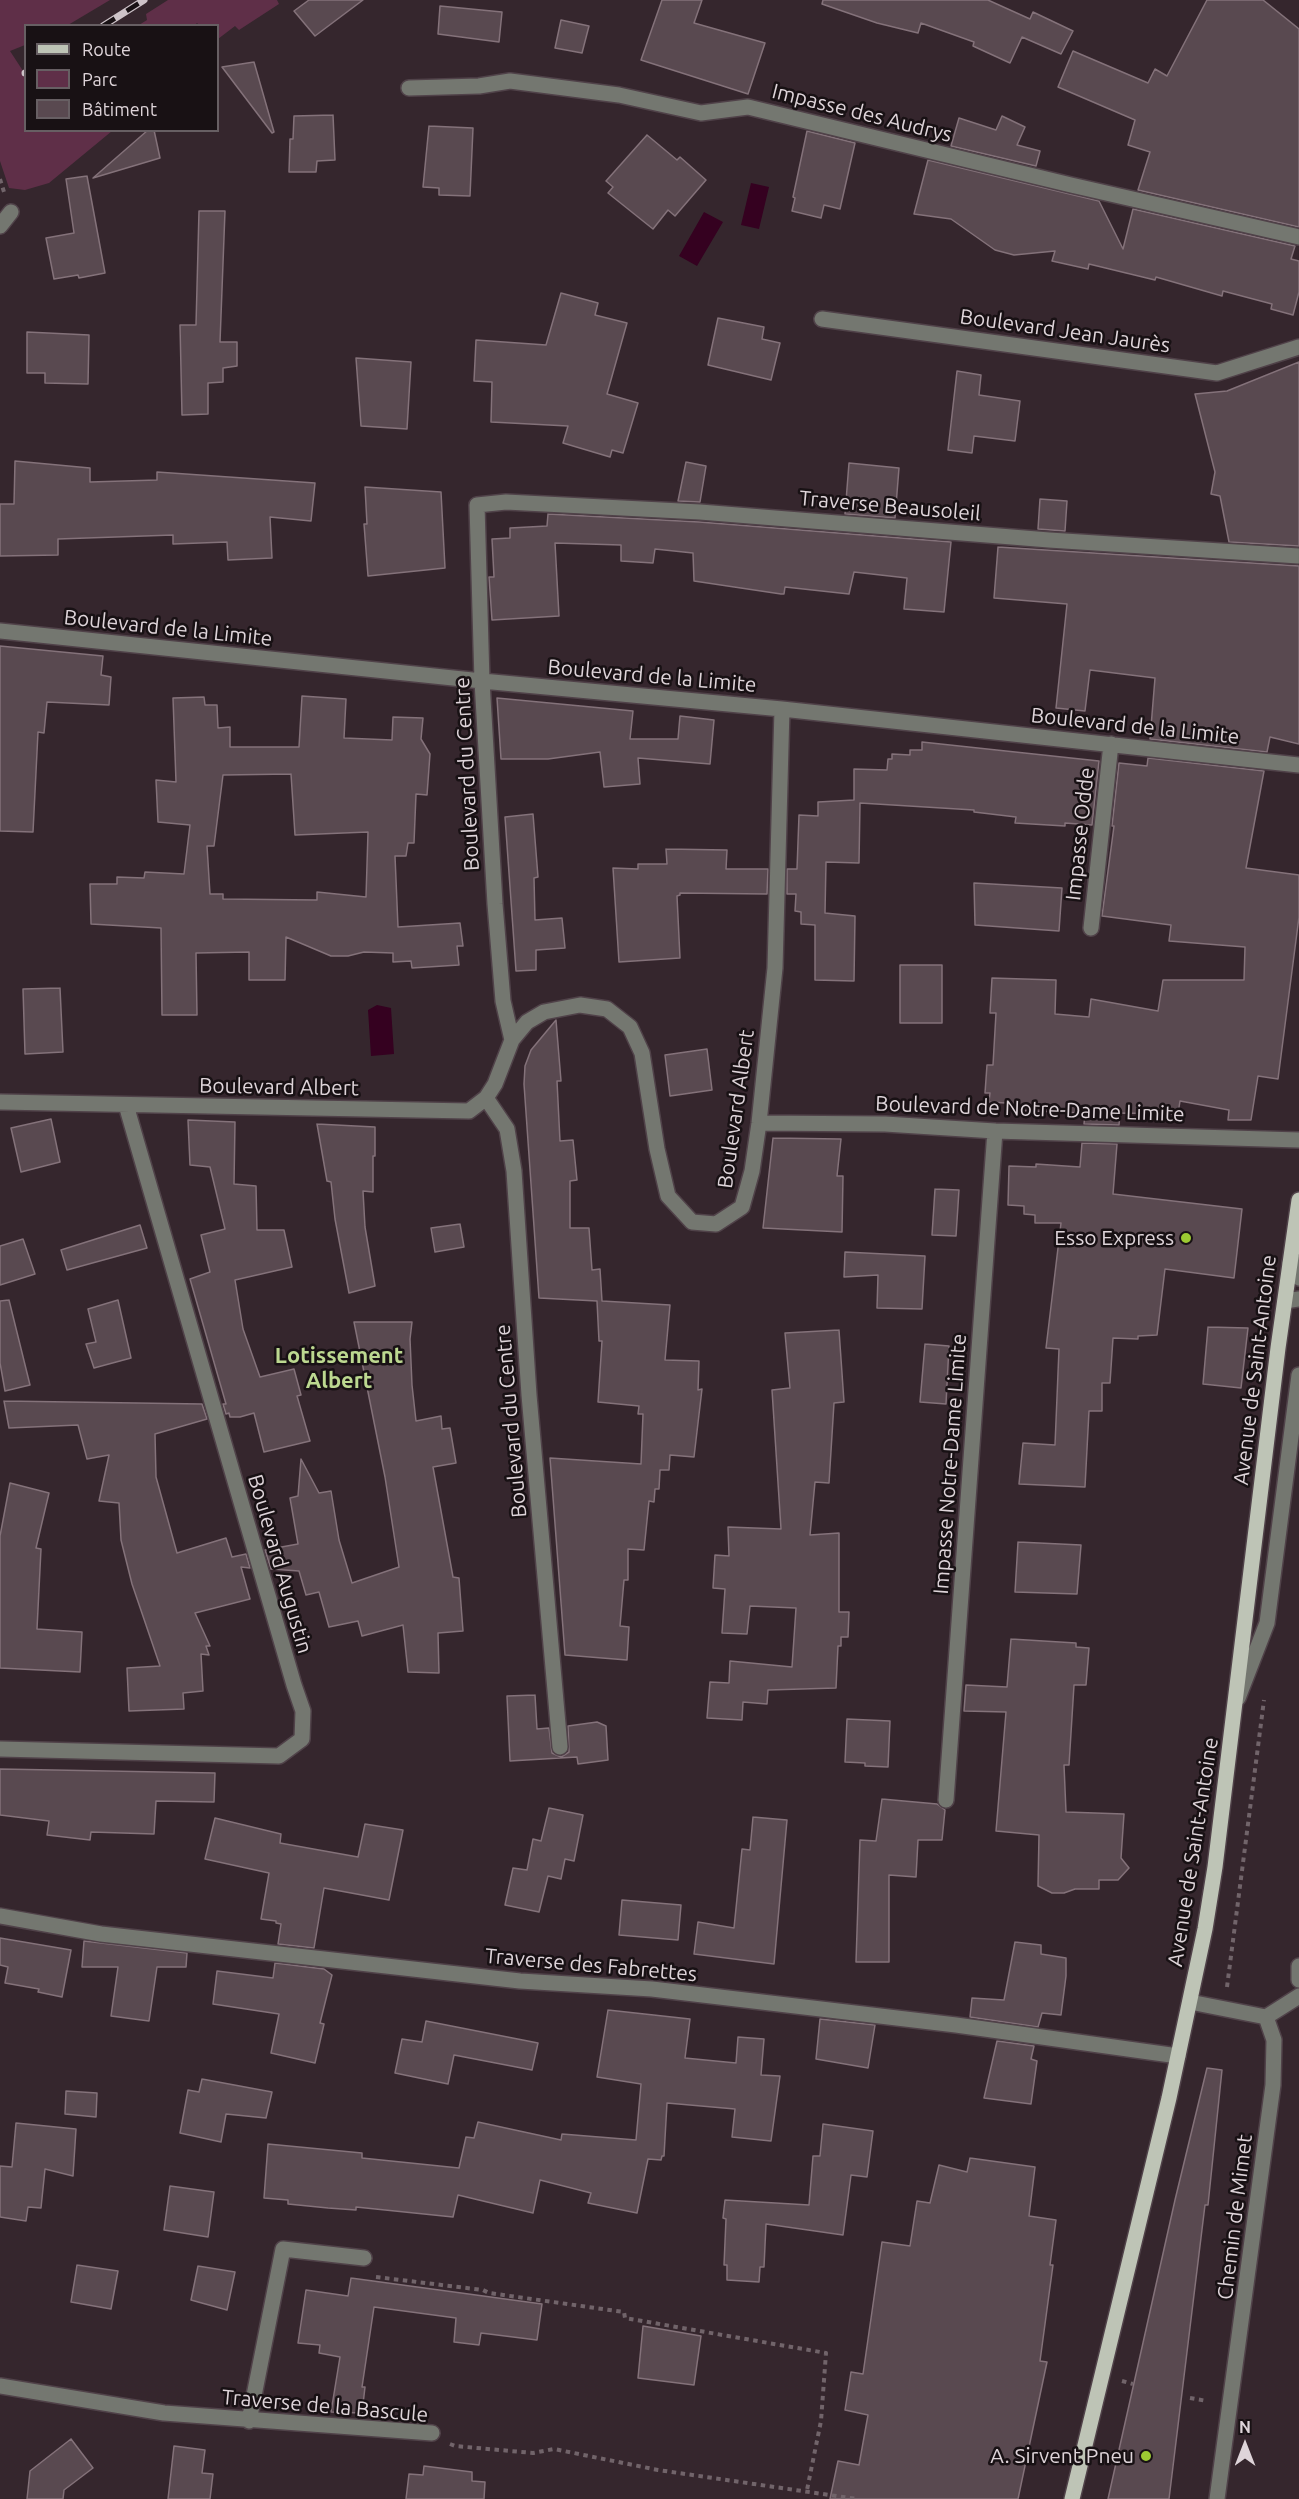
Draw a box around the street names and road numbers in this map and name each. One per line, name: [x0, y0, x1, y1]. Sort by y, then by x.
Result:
street label: Impasse des Audrys: [769, 78, 955, 148]
street label: Boulevard Jean Jaurès: [958, 304, 1172, 358]
street label: Traverse Beausoleil: [798, 486, 982, 526]
street label: Boulevard de la Limite: [63, 605, 273, 651]
street label: Boulevard de la Limite: [547, 654, 757, 698]
street label: Boulevard du Centre: [449, 676, 485, 872]
street label: Boulevard de la Limite: [1030, 703, 1240, 749]
street label: Impasse Odde: [1060, 766, 1100, 902]
street label: Boulevard Albert: [712, 1028, 760, 1190]
street label: Boulevard Albert: [199, 1073, 359, 1101]
street label: Boulevard de Notre-Dame Limite: [875, 1091, 1185, 1127]
street label: Avenue de Saint-Antoine: [1228, 1253, 1282, 1487]
street label: Boulevard du Centre: [490, 1323, 532, 1519]
street label: Impasse Notre-Dame Limite: [928, 1333, 972, 1595]
street label: Boulevard Augustin: [242, 1472, 318, 1656]
street label: Avenue de Saint-Antoine: [1162, 1736, 1224, 1968]
street label: Traverse des Fabrettes: [484, 1943, 698, 1987]
street label: Chemin de Mimet: [1212, 2133, 1258, 2301]
street label: Traverse de la Bascule: [221, 2384, 429, 2428]

